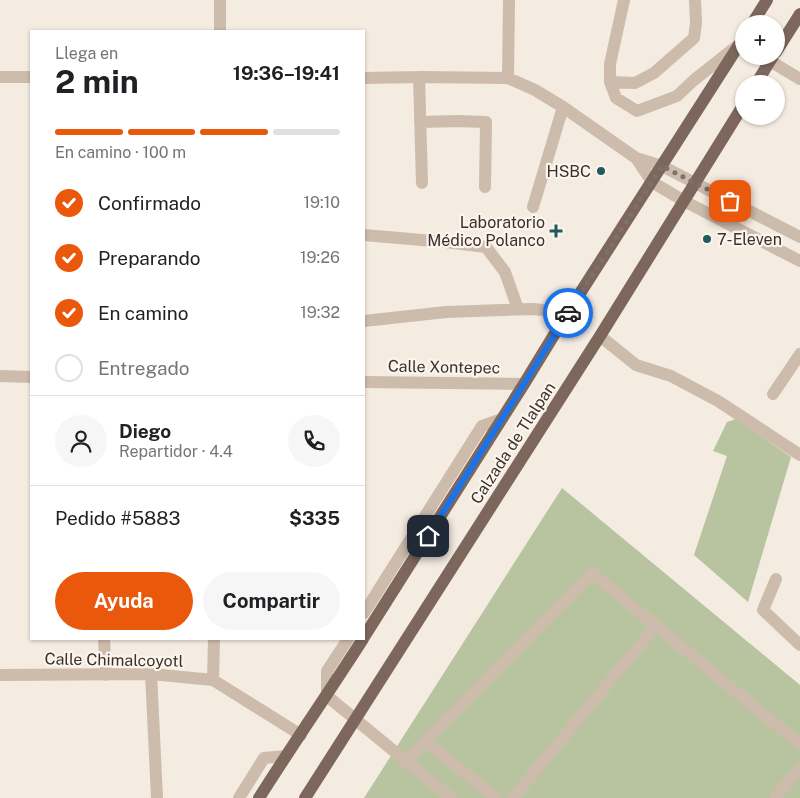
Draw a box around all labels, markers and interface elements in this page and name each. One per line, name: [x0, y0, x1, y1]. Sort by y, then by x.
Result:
map controls: [735, 15, 785, 125]
button: +: [735, 15, 785, 65]
text: Llega en: [55, 44, 118, 63]
text: 19:36–19:41: [233, 62, 340, 84]
text: 2 min: [55, 63, 139, 100]
button: −: [735, 75, 785, 125]
text: En camino · 100 m: [55, 143, 186, 162]
place label: HSBC: [546, 162, 591, 181]
marker: HSBC: [595, 165, 607, 177]
pin: [709, 180, 751, 222]
icon: bag: [716, 187, 744, 215]
icon: check: [55, 189, 83, 217]
text: Confirmado: [98, 192, 201, 214]
text: 19:10: [304, 193, 340, 212]
place label: Laboratorio Médico Polanco: [427, 213, 545, 250]
marker: Laboratorio Médico Polanco: [549, 224, 563, 238]
place label: 7-Eleven: [717, 230, 782, 249]
marker: 7-Eleven: [701, 233, 713, 245]
icon: check: [55, 244, 83, 272]
text: Preparando: [98, 247, 200, 269]
text: 19:26: [300, 248, 340, 267]
courier: [543, 288, 593, 338]
icon: check: [55, 299, 83, 327]
icon: car: [554, 299, 582, 327]
text: En camino: [98, 302, 189, 324]
text: 19:32: [300, 303, 340, 322]
text: Entregado: [98, 357, 190, 379]
street label: Calle Xontepec: [388, 357, 500, 377]
street label: Calzada de Tlalpan: [467, 379, 559, 507]
button: person: [55, 415, 107, 467]
button: phone: [288, 415, 340, 467]
text: Diego: [119, 420, 171, 442]
text: Repartidor · 4.4: [119, 442, 233, 461]
text: Pedido #5883: [55, 507, 180, 529]
text: $335: [289, 507, 340, 529]
pin: [407, 515, 449, 557]
icon: home: [414, 522, 442, 550]
button: Ayuda: [55, 572, 193, 630]
button: Compartir: [203, 572, 340, 630]
street label: Calle Chimalcoyotl: [44, 649, 184, 671]

